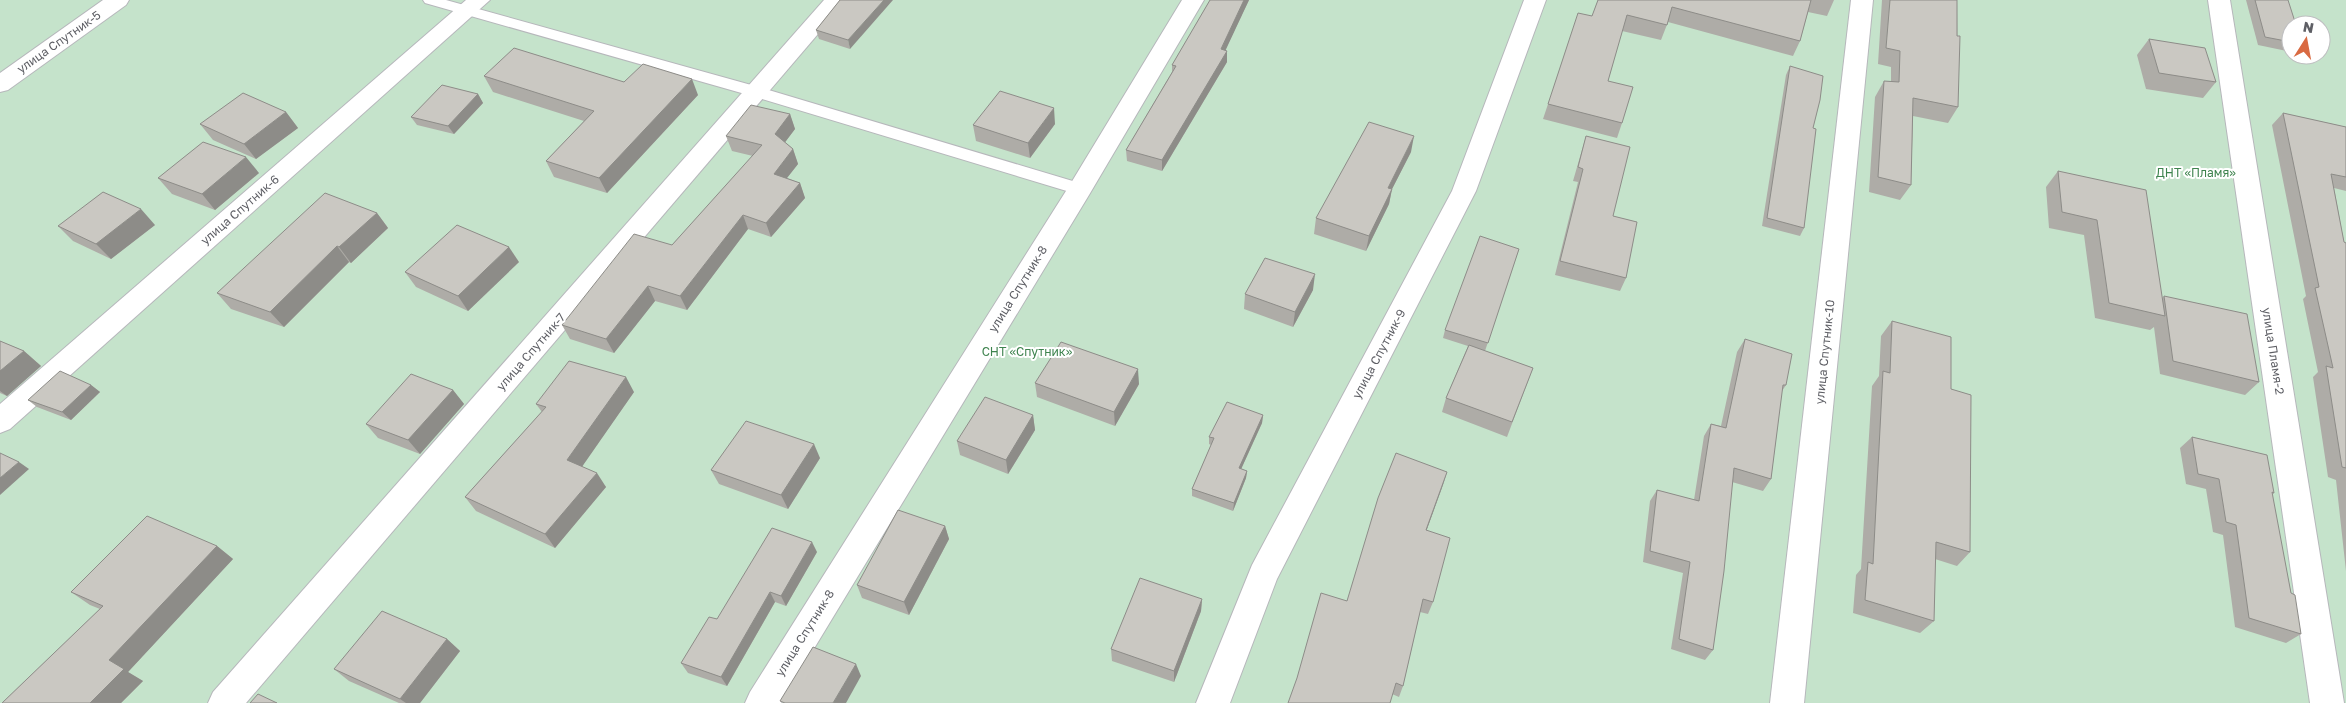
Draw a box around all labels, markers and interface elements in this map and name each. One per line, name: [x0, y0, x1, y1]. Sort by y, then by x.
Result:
street label: улица Спутник-5: [14, 7, 104, 76]
north arrow: [2281, 15, 2331, 65]
text: N: [2302, 17, 2315, 36]
park label: ДНТ «Пламя»: [2156, 165, 2236, 180]
street label: улица Спутник-6: [197, 171, 282, 248]
street label: улица Спутник-8: [985, 243, 1050, 335]
street label: улица Спутник-10: [1812, 299, 1837, 405]
street label: улица Спутник-9: [1349, 306, 1408, 401]
street label: улица Пламя-2: [2259, 306, 2288, 396]
street label: улица Спутник-7: [493, 310, 568, 393]
park label: СНТ «Спутник»: [982, 344, 1073, 359]
street label: улица Спутник-8: [772, 587, 837, 679]

